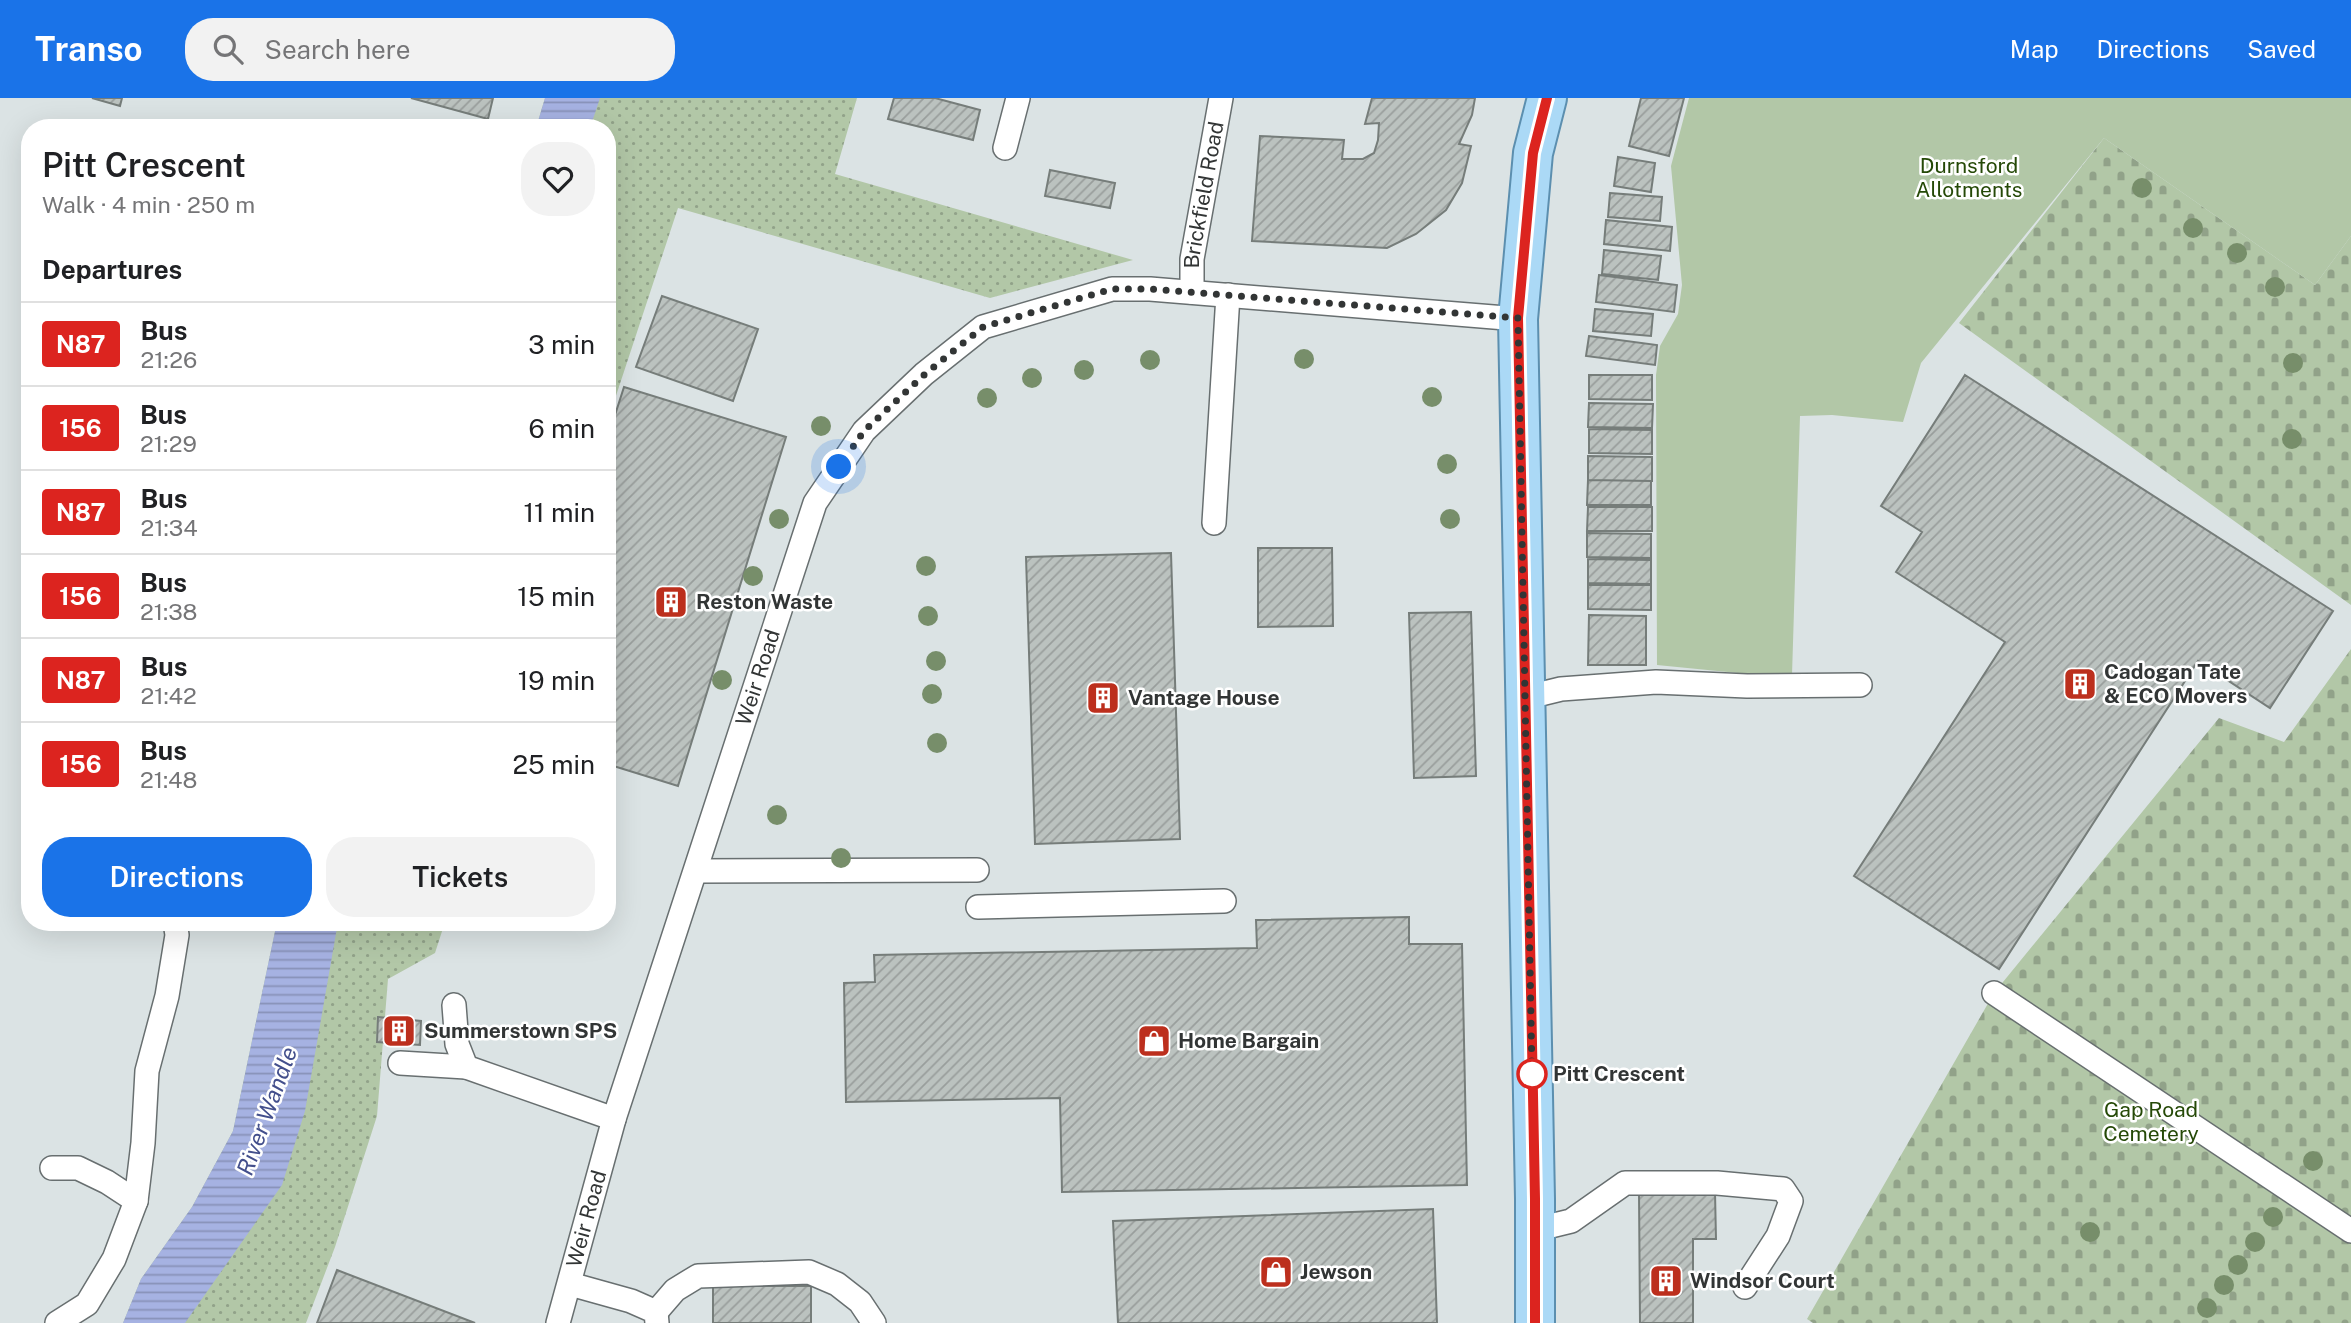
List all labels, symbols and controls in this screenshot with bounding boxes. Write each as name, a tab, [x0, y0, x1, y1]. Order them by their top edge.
search box	[185, 18, 675, 81]
text: Transo	[35, 30, 143, 68]
icon: search	[209, 30, 247, 68]
text: Search here	[265, 34, 411, 65]
text: Map	[2010, 35, 2059, 63]
text: Directions	[2097, 35, 2209, 63]
text: Saved	[2247, 35, 2316, 63]
street label: Brickfield Road	[1179, 119, 1229, 268]
button: heart	[521, 142, 595, 216]
text: Pitt Crescent	[42, 146, 246, 184]
park label: Durnsford Allotments	[1916, 153, 2022, 202]
text: Walk · 4 min · 250 m	[42, 191, 255, 218]
text: Departures	[42, 254, 182, 285]
text: Bus	[141, 315, 187, 346]
text: 3 min	[528, 329, 595, 360]
text: N87	[56, 330, 106, 358]
text: 21:26	[141, 346, 197, 373]
text: Bus	[140, 399, 187, 430]
text: 6 min	[528, 413, 595, 444]
text: 156	[59, 414, 102, 442]
text: 21:29	[140, 430, 197, 457]
your location	[821, 449, 856, 484]
text: Bus	[141, 483, 187, 514]
text: 11 min	[523, 497, 595, 528]
text: N87	[56, 498, 106, 526]
text: 21:34	[141, 514, 198, 541]
text: Bus	[140, 567, 187, 598]
text: 15 min	[517, 581, 595, 612]
text: 156	[59, 582, 102, 610]
building icon: Reston Waste	[652, 583, 690, 621]
place label: Reston Waste	[696, 589, 833, 614]
text: 21:38	[140, 598, 198, 625]
street label: Weir Road	[730, 626, 785, 728]
text: Bus	[141, 651, 187, 682]
place label: Cadogan Tate & ECO Movers	[2104, 659, 2247, 708]
text: 19 min	[518, 665, 595, 696]
building icon: Cadogan Tate & ECO Movers	[2061, 665, 2099, 703]
text: N87	[56, 666, 106, 694]
building icon: Vantage House	[1084, 679, 1122, 717]
text: 21:42	[141, 682, 197, 709]
place label: Vantage House	[1128, 685, 1280, 710]
text: Bus	[140, 735, 187, 766]
text: 25 min	[512, 749, 595, 780]
text: 156	[59, 750, 102, 778]
text: 21:48	[140, 766, 197, 793]
button: Directions	[42, 837, 312, 917]
button: Tickets	[326, 837, 595, 917]
building icon: Summerstown SPS	[380, 1012, 418, 1050]
place label: Summerstown SPS	[424, 1018, 617, 1043]
shop icon: Home Bargain	[1135, 1022, 1173, 1060]
place label: Home Bargain	[1178, 1028, 1319, 1053]
water label: River Wandle	[231, 1043, 302, 1179]
marker: Pitt Crescent	[1517, 1059, 1547, 1089]
place label: Pitt Crescent	[1553, 1061, 1685, 1086]
park label: Gap Road Cemetery	[2103, 1097, 2199, 1146]
street label: Weir Road	[561, 1167, 611, 1270]
shop icon: Jewson	[1257, 1253, 1295, 1291]
place label: Jewson	[1300, 1259, 1372, 1284]
building icon: Windsor Court	[1647, 1262, 1685, 1300]
place label: Windsor Court	[1690, 1268, 1835, 1293]

